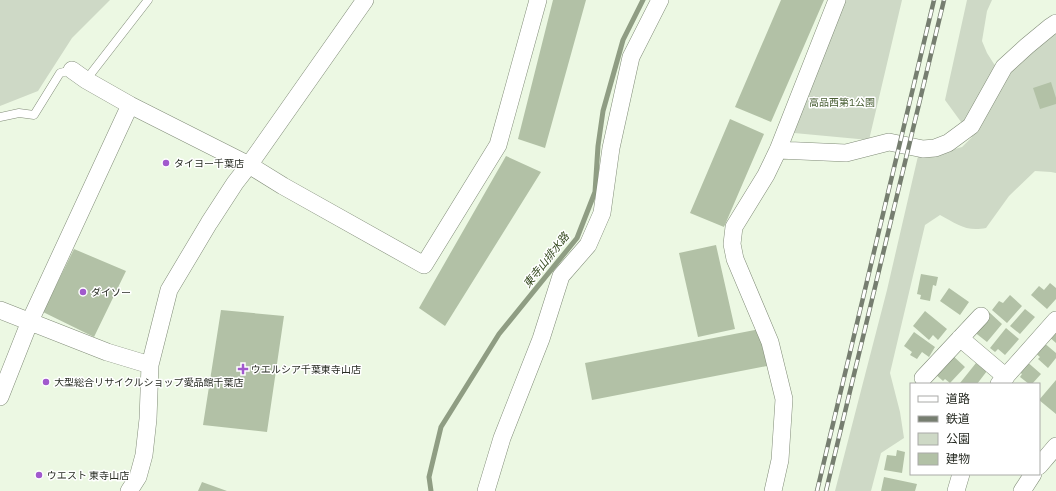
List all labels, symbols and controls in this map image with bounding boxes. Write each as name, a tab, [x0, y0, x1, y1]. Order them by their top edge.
park label: 高品西第1公園	[809, 96, 875, 109]
place label: タイヨー千葉店	[174, 157, 244, 170]
marker: タイヨー千葉店	[161, 158, 171, 168]
water label: 東寺山排水路	[520, 229, 572, 290]
place label: ダイソー	[91, 286, 131, 299]
marker: ダイソー	[78, 287, 88, 297]
place label: ウエルシア千葉東寺山店	[251, 363, 361, 376]
marker: ウエルシア千葉東寺山店	[238, 364, 248, 374]
place label: 大型総合リサイクルショップ愛品館千葉店	[54, 376, 244, 389]
marker: 大型総合リサイクルショップ愛品館千葉店	[41, 377, 51, 387]
legend	[910, 383, 1040, 475]
text: 道路	[946, 391, 970, 406]
text: 鉄道	[946, 411, 970, 426]
text: 公園	[946, 431, 970, 446]
text: 建物	[946, 451, 970, 466]
place label: ウエスト 東寺山店	[47, 469, 129, 482]
marker: ウエスト 東寺山店	[34, 470, 44, 480]

